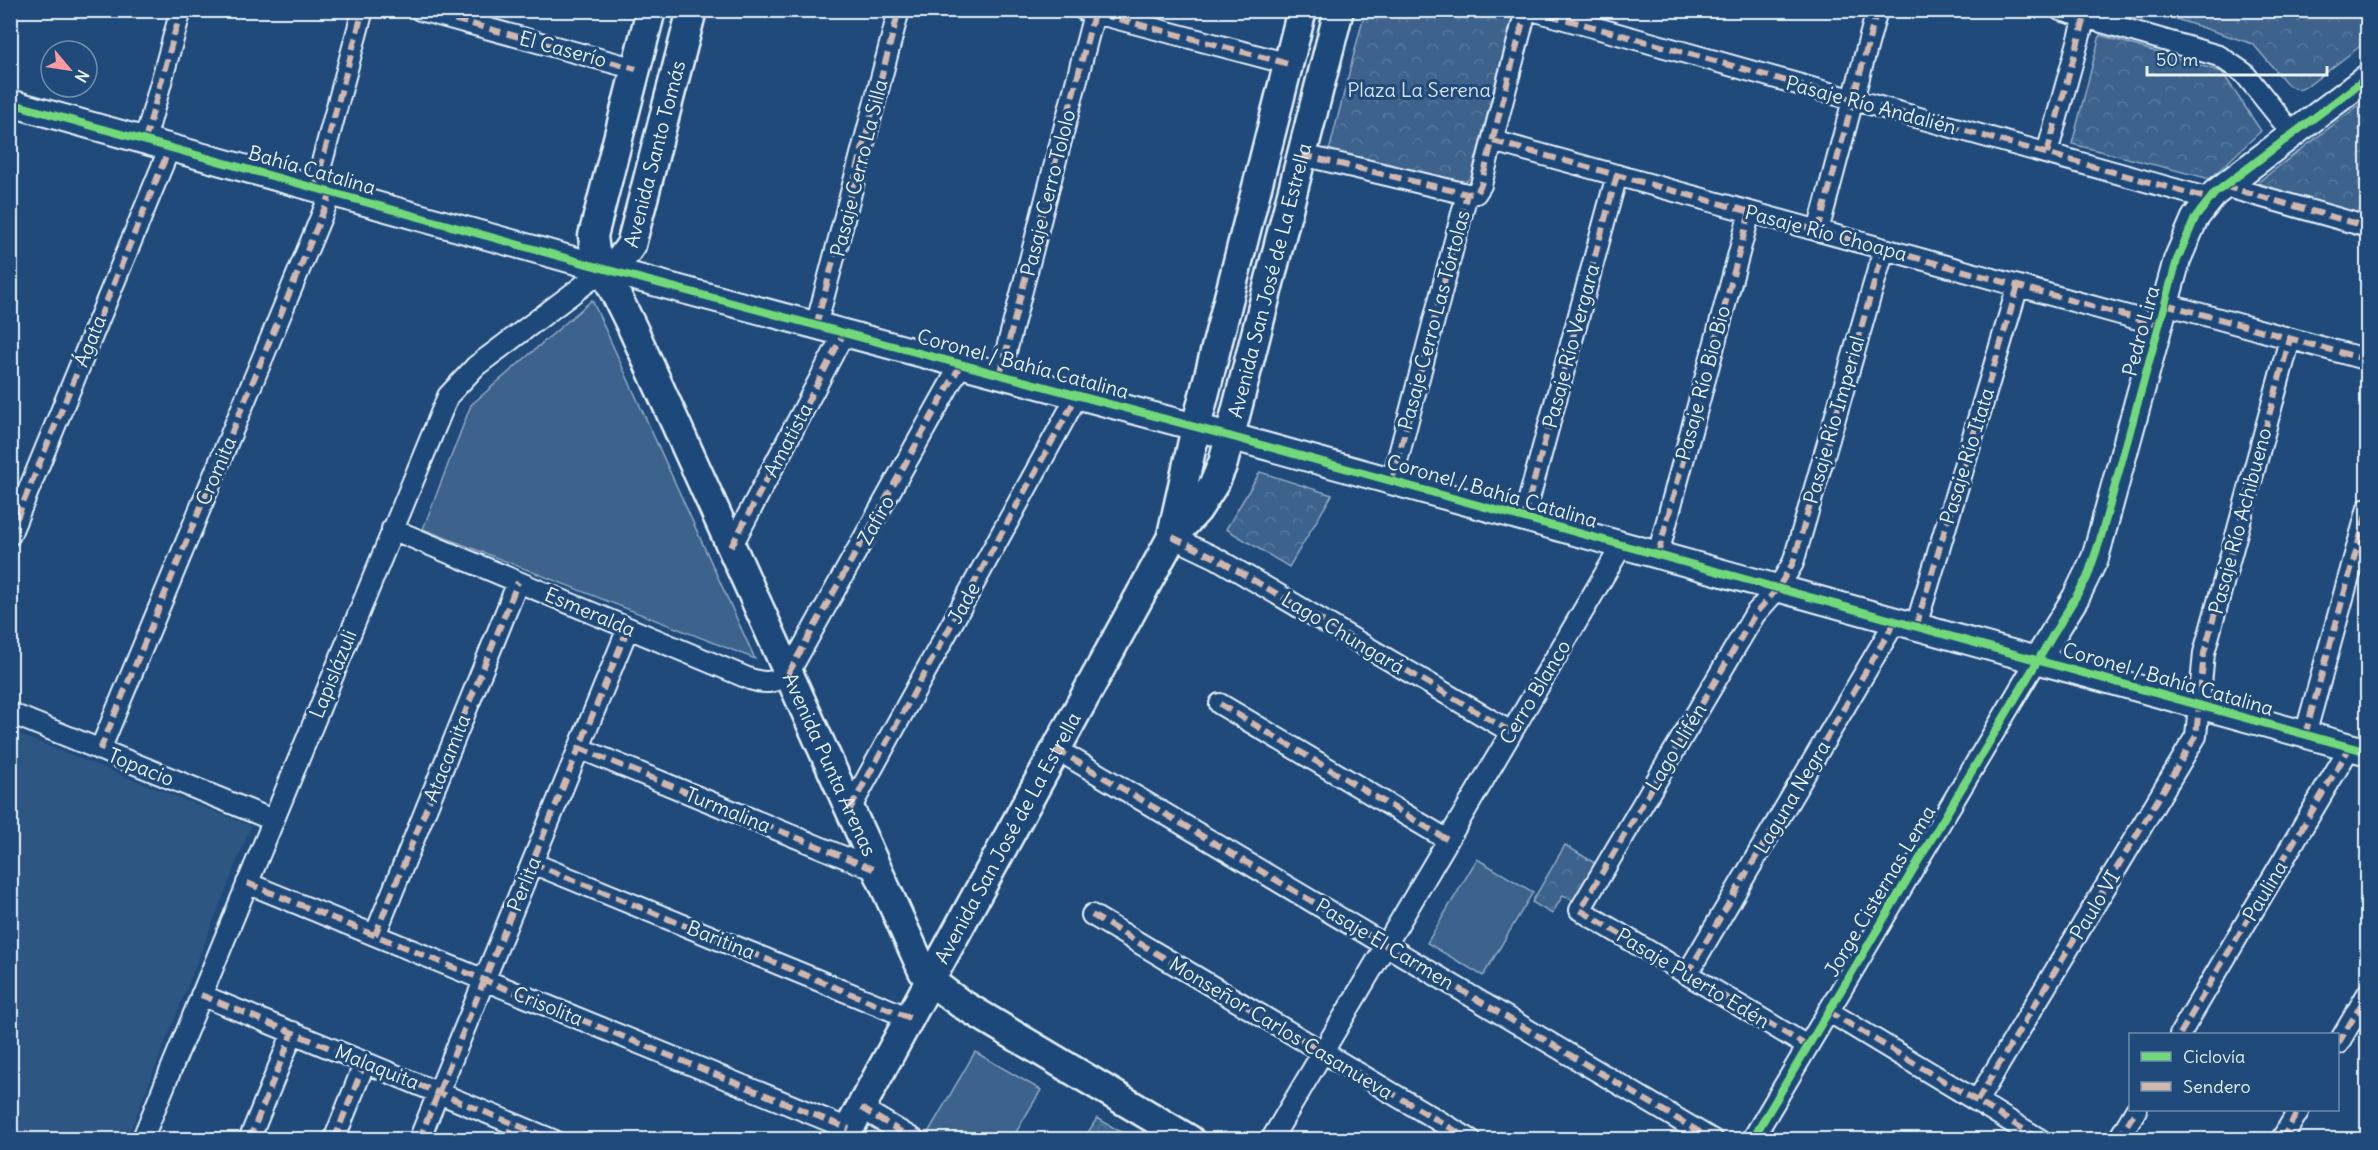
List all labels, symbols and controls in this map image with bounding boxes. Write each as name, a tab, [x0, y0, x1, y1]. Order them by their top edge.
street label: El Caserío	[517, 25, 609, 72]
north arrow	[39, 39, 99, 99]
scale bar	[2147, 39, 2327, 77]
text: 50 m	[2156, 48, 2198, 71]
street label: Avenida Santo Tomás	[618, 58, 690, 250]
text: N	[71, 67, 94, 86]
street label: Pasaje Río Andalién	[1783, 70, 1959, 139]
street label: Pasaje Cerro La Silla	[824, 77, 893, 259]
park label: Plaza La Serena	[1347, 77, 1491, 102]
street label: Pasaje Cerro Tololo	[1015, 107, 1080, 279]
street label: Bahía Catalina	[246, 139, 379, 200]
street label: Avenida San José de La Estrella	[1222, 140, 1316, 420]
street label: Pasaje Río Choapa	[1742, 199, 1910, 266]
street label: Pasaje Cerro Las Tórtolas	[1392, 207, 1475, 433]
street label: Pasaje Río Vergara	[1537, 261, 1604, 431]
street label: Pedro Lira	[2116, 283, 2165, 379]
street label: Pasaje Río Bio Bio	[1670, 303, 1735, 463]
street label: Ágata	[68, 311, 111, 370]
street label: Coronel / Bahía Catalina	[914, 323, 1132, 404]
street label: Pasaje Río Imperial	[1798, 333, 1869, 507]
street label: Pasaje Río Itata	[1934, 385, 1999, 527]
street label: Amatista	[758, 398, 817, 481]
street label: Pasaje Río Achibueno	[2203, 425, 2276, 617]
street label: Cromita	[190, 433, 241, 509]
street label: Coronel / Bahía Catalina	[1384, 448, 1601, 533]
street label: Zafiro	[852, 491, 899, 549]
street label: Jade	[942, 577, 985, 628]
street label: Esmeralda	[541, 581, 639, 642]
street label: Lago Chungará	[1277, 586, 1409, 679]
street label: Lapislázuli	[303, 626, 362, 722]
street label: Cerro Blanco	[1494, 635, 1576, 748]
street label: Coronel / Bahía Catalina	[2060, 636, 2277, 721]
street label: Avenida Punta Arenas	[778, 668, 882, 860]
street label: Lago Llifén	[1640, 699, 1711, 795]
street label: Avenida San José de La Estrella	[929, 708, 1086, 968]
street label: Atacamita	[418, 710, 475, 805]
street label: Laguna Negra	[1748, 736, 1835, 858]
street label: Topacio	[105, 742, 178, 791]
street label: Turmalina	[682, 781, 775, 838]
street label: Jorge Cisternas Lema	[1819, 801, 1941, 981]
street label: Perlita	[501, 853, 546, 915]
street label: Paulina	[2237, 856, 2292, 926]
street label: Paulo VI	[2064, 866, 2125, 944]
street label: Pasaje El Carmen	[1312, 892, 1459, 995]
street label: Baritina	[683, 915, 759, 964]
street label: Pasaje Puerto Edén	[1612, 922, 1774, 1033]
street label: Monseñor Carlos Casanueva	[1165, 951, 1398, 1104]
street label: Crisolita	[510, 980, 587, 1031]
legend	[2129, 1033, 2339, 1111]
street label: Malaquita	[331, 1038, 423, 1095]
text: Ciclovía	[2183, 1045, 2245, 1068]
text: Sendero	[2183, 1075, 2251, 1098]

